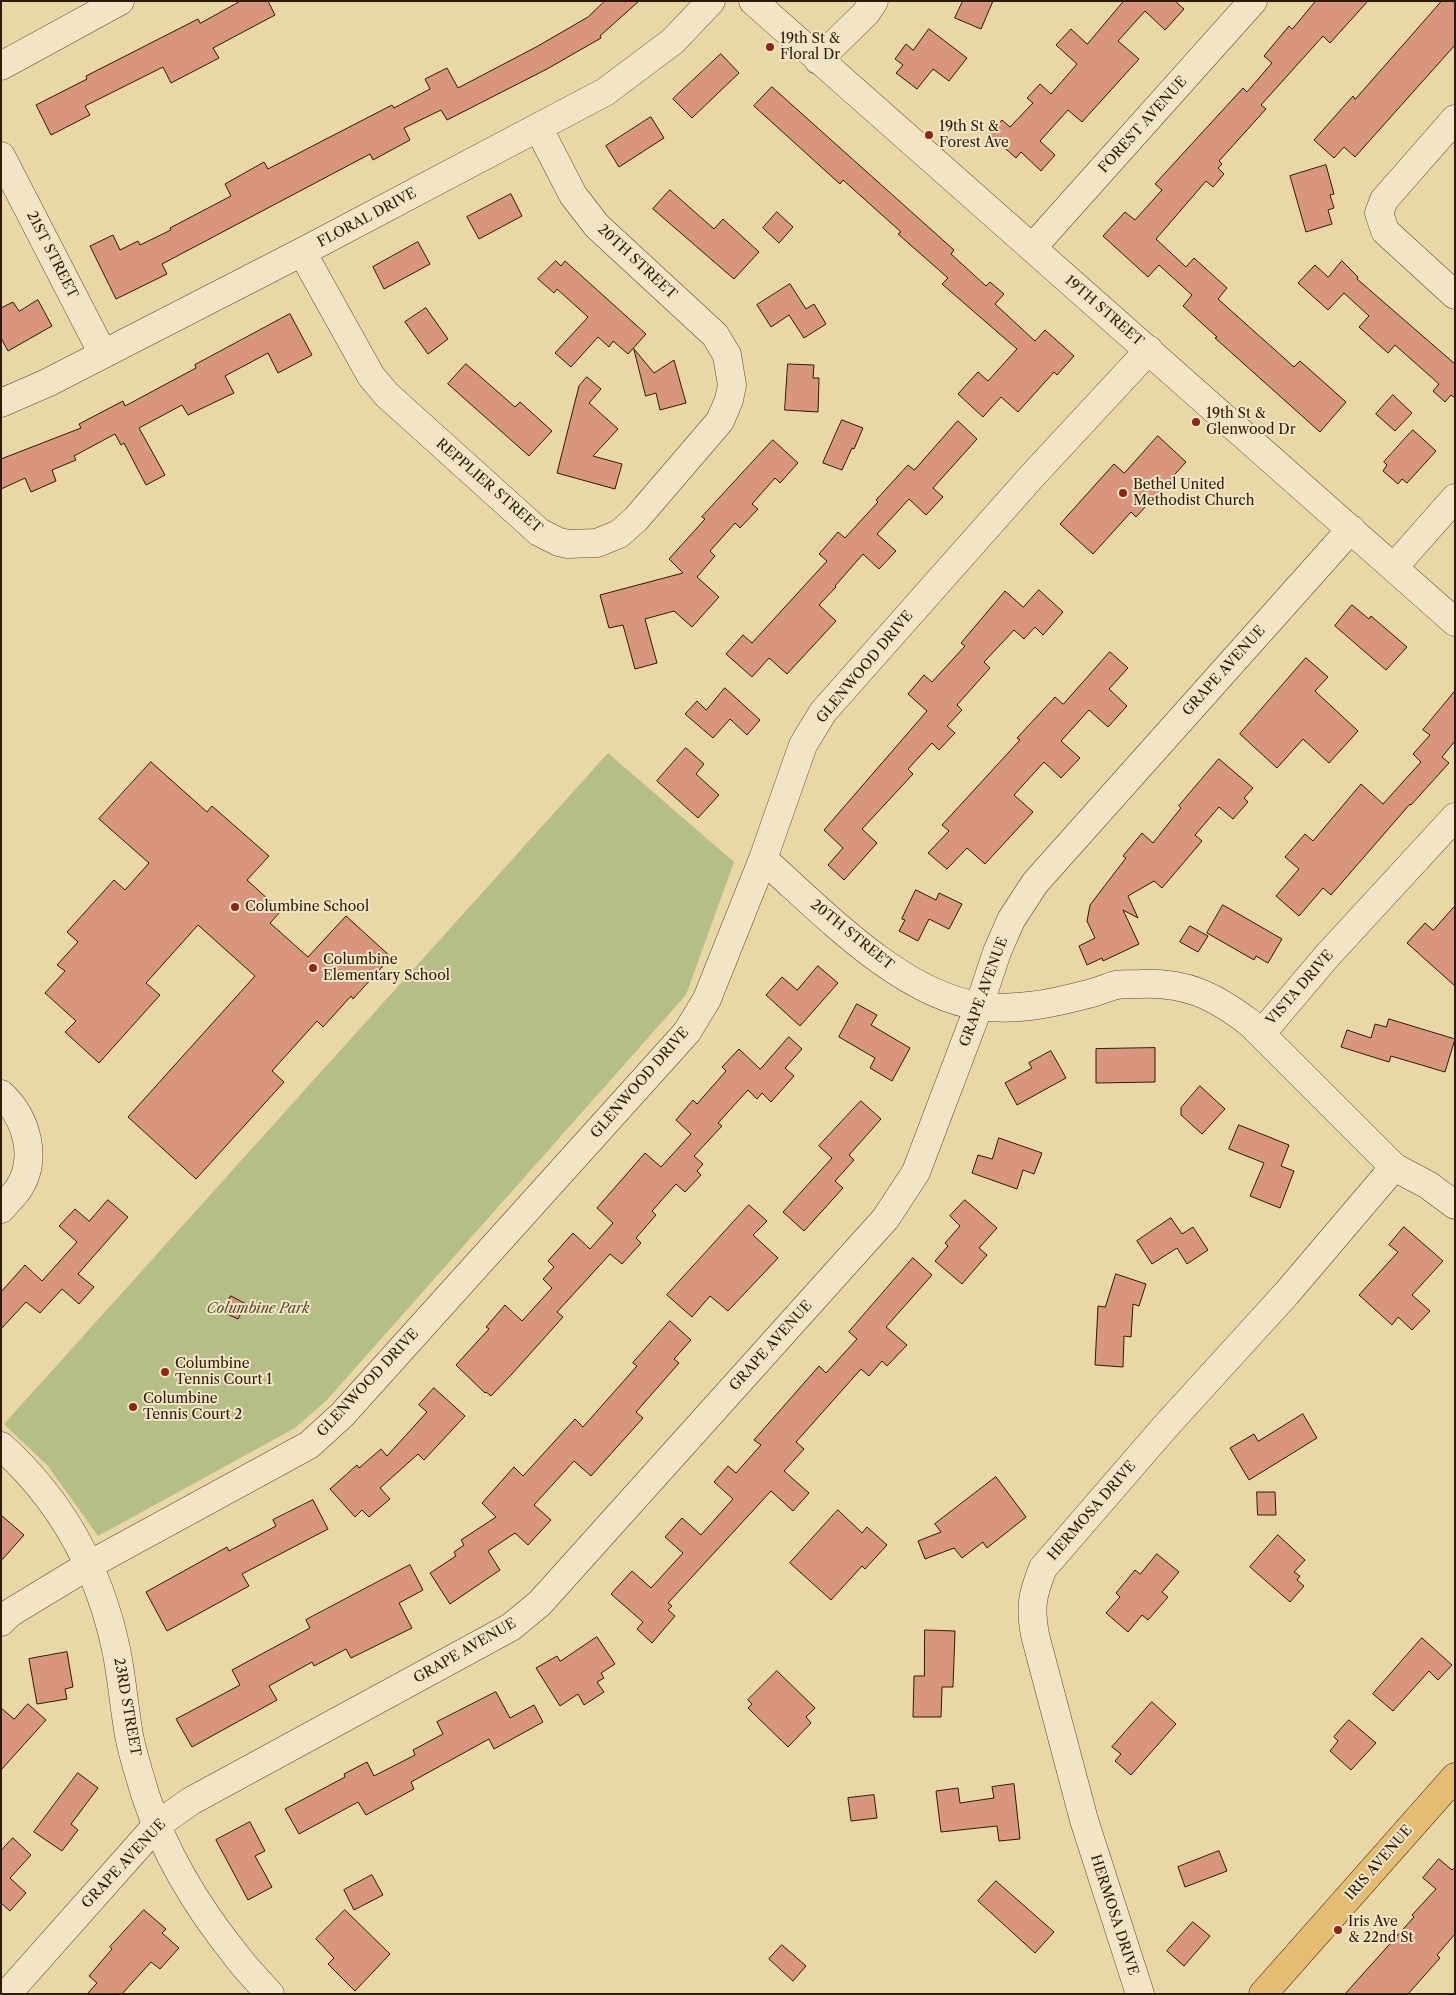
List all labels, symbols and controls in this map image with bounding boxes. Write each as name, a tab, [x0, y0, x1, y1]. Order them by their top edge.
place label: 19th St & Floral Dr	[780, 31, 840, 64]
marker: 19th St & Floral Dr	[764, 41, 776, 53]
street label: FOREST AVENUE	[1095, 73, 1191, 177]
place label: 19th St & Forest Ave	[939, 119, 1009, 152]
marker: 19th St & Forest Ave	[923, 129, 935, 141]
street label: FLORAL DRIVE	[315, 185, 419, 251]
street label: 21ST STREET	[23, 209, 81, 301]
street label: 20TH STREET	[594, 221, 680, 303]
street label: 19TH STREET	[1061, 272, 1147, 350]
place label: 19th St & Glenwood Dr	[1206, 406, 1296, 438]
marker: 19th St & Glenwood Dr	[1190, 416, 1202, 428]
street label: REPPLIER STREET	[432, 435, 546, 537]
place label: Bethel United Methodist Church	[1133, 477, 1254, 510]
marker: Bethel United Methodist Church	[1117, 487, 1129, 499]
street label: GLENWOOD DRIVE	[813, 608, 917, 726]
street label: GRAPE AVENUE	[1179, 622, 1269, 720]
street label: 20TH STREET	[807, 896, 897, 974]
place label: Columbine School	[245, 899, 369, 915]
marker: Columbine School	[229, 901, 241, 913]
street label: GRAPE AVENUE	[956, 935, 1012, 1049]
street label: VISTA DRIVE	[1263, 947, 1337, 1029]
place label: Columbine Elementary School	[323, 952, 450, 984]
marker: Columbine Elementary School	[307, 962, 319, 974]
street label: GLENWOOD DRIVE	[587, 1024, 693, 1142]
street label: GRAPE AVENUE	[726, 1297, 816, 1395]
park label: Columbine Park	[207, 1301, 309, 1317]
street label: GLENWOOD DRIVE	[314, 1326, 422, 1440]
place label: Columbine Tennis Court 1	[175, 1356, 272, 1388]
marker: Columbine Tennis Court 1	[159, 1366, 171, 1378]
place label: Columbine Tennis Court 2	[143, 1391, 242, 1424]
marker: Columbine Tennis Court 2	[127, 1401, 139, 1413]
street label: HERMOSA DRIVE	[1044, 1458, 1140, 1564]
street label: GRAPE AVENUE	[411, 1615, 519, 1687]
street label: 23RD STREET	[110, 1656, 144, 1758]
street label: GRAPE AVENUE	[78, 1816, 170, 1912]
street label: IRIS AVENUE	[1342, 1822, 1416, 1904]
street label: HERMOSA DRIVE	[1087, 1852, 1141, 1978]
place label: Iris Ave & 22nd St	[1348, 1914, 1413, 1946]
marker: Iris Ave & 22nd St	[1332, 1924, 1344, 1936]

